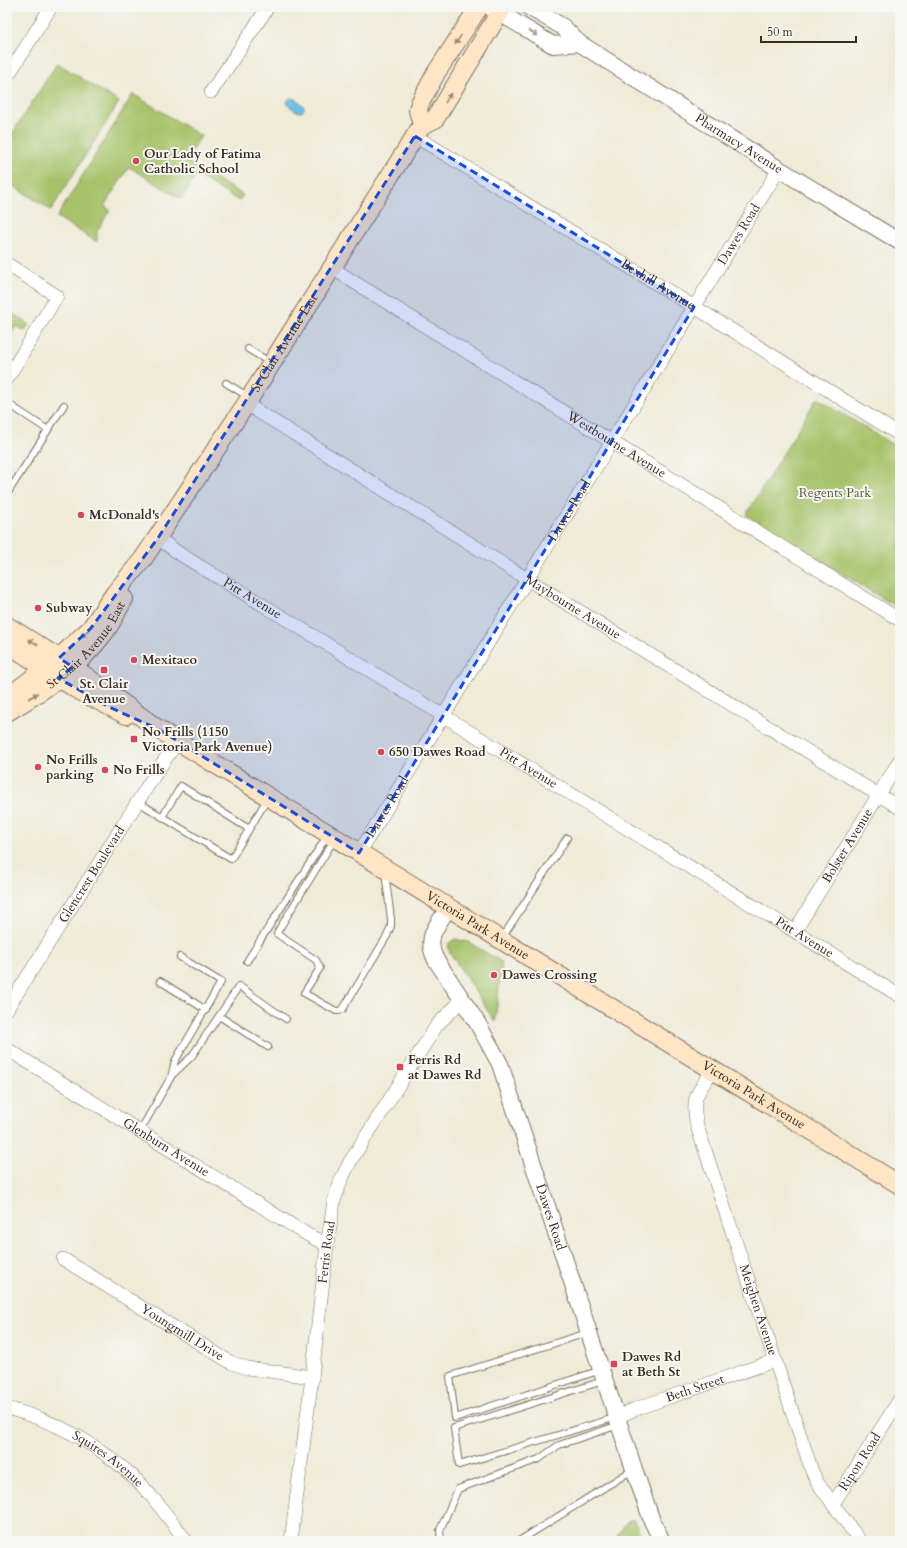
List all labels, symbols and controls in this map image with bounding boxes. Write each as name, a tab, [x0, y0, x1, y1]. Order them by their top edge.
scale bar	[761, 18, 856, 44]
text: 50 m	[767, 24, 794, 40]
one-way arrow	[527, 30, 539, 37]
one-way arrow	[454, 34, 461, 46]
one-way arrow	[444, 93, 452, 103]
street label: Pharmacy Avenue	[692, 109, 786, 178]
place label: Our Lady of Fatima Catholic School	[144, 145, 262, 178]
marker: Our Lady of Fatima Catholic School	[131, 156, 141, 166]
street label: Dawes Road	[713, 200, 765, 268]
street label: Bexhill Avenue	[617, 255, 699, 314]
street label: St Clair Avenue East	[247, 291, 322, 396]
street label: Westbourne Avenue	[563, 406, 670, 482]
street label: Dawes Road	[544, 476, 595, 545]
park label: Regents Park	[799, 484, 871, 502]
place label: McDonald's	[89, 506, 160, 524]
marker: McDonald's	[76, 510, 86, 520]
street label: Maybourne Avenue	[522, 571, 624, 644]
street label: Pitt Avenue	[220, 574, 285, 623]
street label: St Clair Avenue East	[43, 598, 130, 693]
place label: Subway	[46, 599, 93, 617]
marker: Subway	[33, 603, 43, 613]
one-way arrow	[80, 628, 90, 638]
one-way arrow	[27, 638, 39, 645]
place label: Mexitaco	[142, 651, 197, 669]
marker: Mexitaco	[129, 655, 139, 665]
marker: St. Clair Avenue	[99, 665, 109, 675]
place label: St. Clair Avenue	[80, 675, 129, 708]
one-way arrow	[28, 692, 38, 700]
place label: No Frills (1150 Victoria Park Avenue)	[142, 723, 272, 756]
marker: No Frills (1150 Victoria Park Avenue)	[129, 734, 139, 744]
place label: 650 Dawes Road	[389, 743, 486, 761]
street label: Pitt Avenue	[496, 743, 561, 793]
marker: 650 Dawes Road	[376, 747, 386, 757]
place label: No Frills parking	[46, 751, 98, 784]
place label: No Frills	[113, 761, 165, 779]
marker: No Frills parking	[33, 762, 43, 772]
marker: No Frills	[100, 765, 110, 775]
street label: Dawes Road	[362, 773, 413, 841]
street label: Bolster Avenue	[818, 805, 877, 886]
street label: Glencrest Boulevard	[54, 822, 129, 927]
street label: Victoria Park Avenue	[422, 887, 533, 964]
street label: Pitt Avenue	[772, 913, 837, 962]
place label: Dawes Crossing	[502, 966, 597, 984]
marker: Dawes Crossing	[489, 970, 499, 980]
place label: Ferris Rd at Dawes Rd	[408, 1051, 482, 1084]
street label: Victoria Park Avenue	[698, 1056, 809, 1134]
marker: Ferris Rd at Dawes Rd	[395, 1062, 405, 1072]
street label: Glenburn Avenue	[119, 1114, 213, 1181]
street label: Dawes Road	[531, 1182, 570, 1253]
street label: Ferris Road	[314, 1220, 340, 1284]
street label: Meighen Avenue	[735, 1262, 782, 1358]
street label: Youngmill Drive	[137, 1300, 227, 1365]
place label: Dawes Rd at Beth St	[622, 1348, 682, 1381]
marker: Dawes Rd at Beth St	[609, 1359, 619, 1369]
street label: Beth Street	[663, 1370, 727, 1407]
street label: Squires Avenue	[69, 1426, 148, 1491]
street label: Ripon Road	[835, 1429, 885, 1495]

